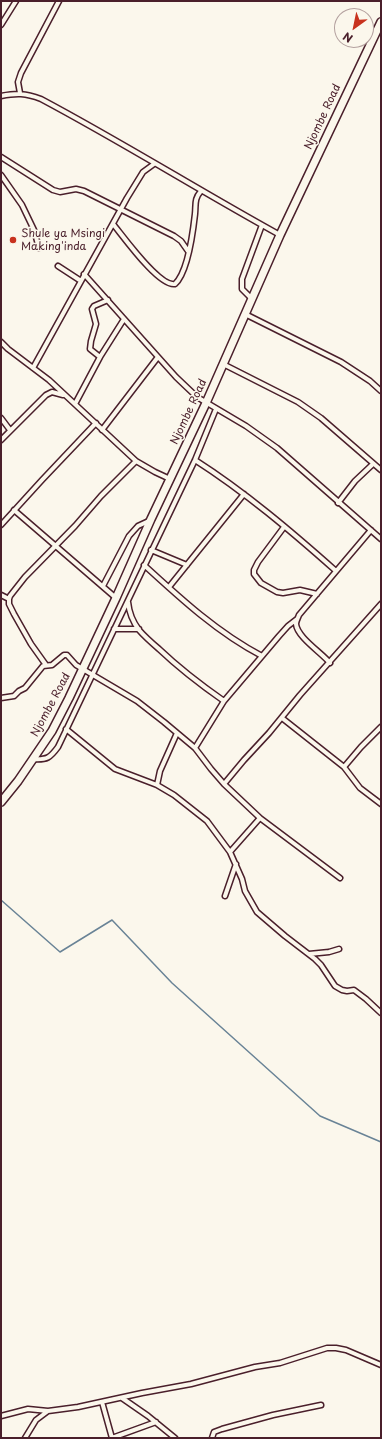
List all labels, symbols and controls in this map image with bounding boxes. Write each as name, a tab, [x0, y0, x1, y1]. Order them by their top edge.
north arrow	[334, 8, 374, 48]
text: N	[339, 28, 356, 47]
street label: Njombe Road	[302, 82, 344, 152]
place label: Shule ya Msingi Making'inda	[21, 227, 105, 253]
marker: Shule ya Msingi Making'inda	[8, 235, 18, 245]
street label: Njombe Road	[168, 377, 210, 447]
street label: Njombe Road	[29, 671, 73, 739]

